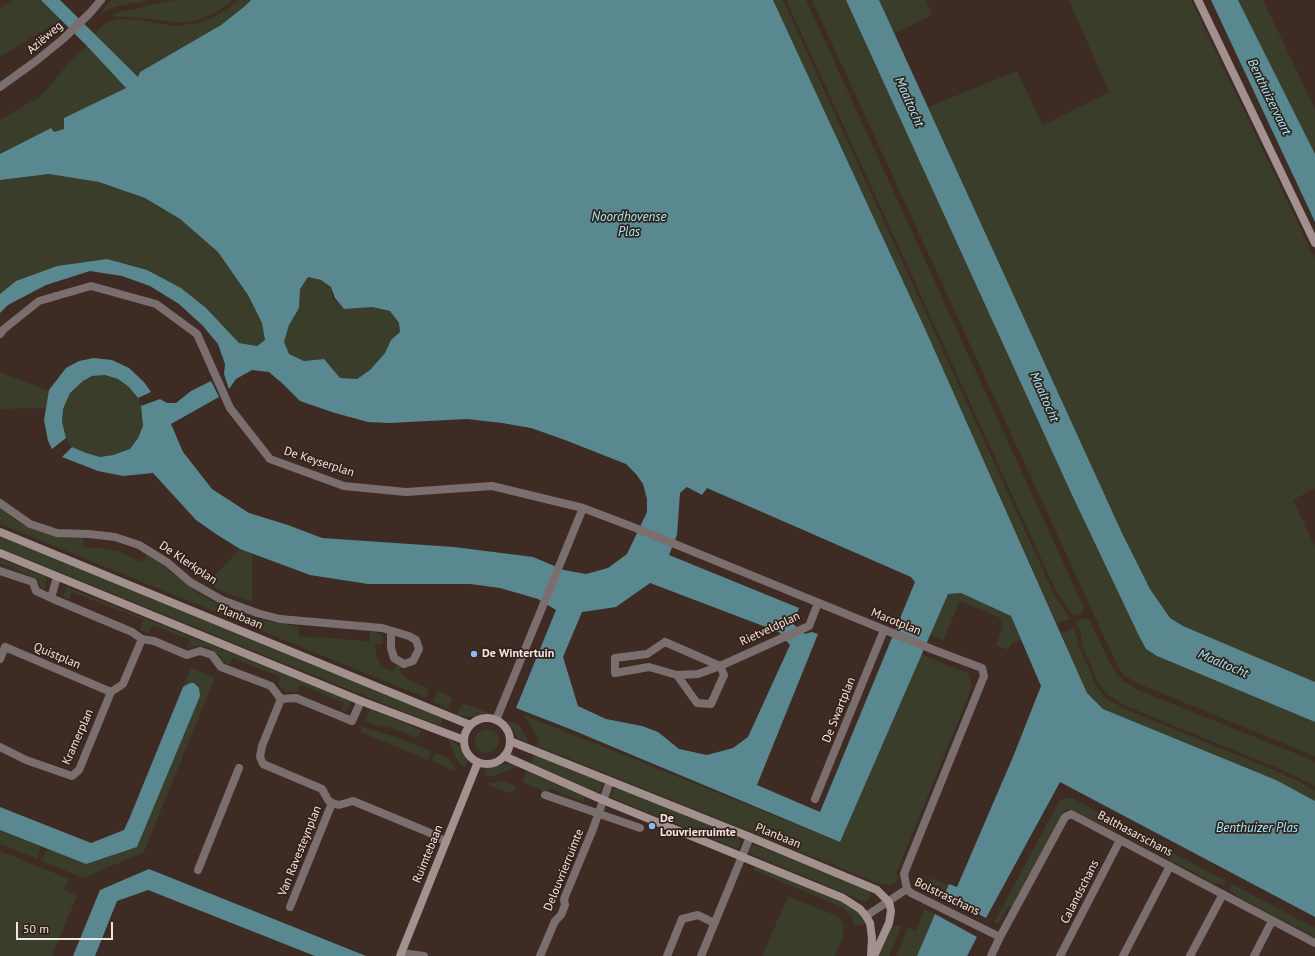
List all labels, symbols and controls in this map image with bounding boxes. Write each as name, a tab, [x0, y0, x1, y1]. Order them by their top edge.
street label: Aziëweg	[24, 19, 66, 57]
water label: Benthuizervaart	[1244, 56, 1294, 138]
water label: Maaltocht	[891, 75, 927, 129]
water label: Noordhovense Plas	[592, 209, 666, 240]
water label: Maaltocht	[1026, 370, 1062, 424]
street label: De Keyserplan	[282, 444, 356, 480]
street label: De Klerkplan	[156, 538, 220, 588]
street label: Planbaan	[215, 601, 265, 633]
street label: Marotplan	[869, 605, 923, 639]
street label: Rietveldplan	[738, 609, 802, 649]
street label: Quistplan	[31, 640, 83, 672]
water label: Maaltocht	[1196, 646, 1250, 682]
place label: De Wintertuin	[482, 647, 554, 661]
marker: De Wintertuin	[469, 649, 479, 659]
street label: De Swartplan	[819, 675, 859, 745]
street label: Kramerplan	[59, 707, 97, 767]
street label: Van Ravesteynplan	[275, 804, 325, 898]
street label: Balthasarschans	[1095, 808, 1175, 860]
place label: De Louvrierruimte	[660, 812, 736, 840]
street label: Planbaan	[753, 820, 803, 852]
water label: Benthuizer Plas	[1216, 820, 1298, 836]
marker: De Louvrierruimte	[647, 821, 657, 831]
street label: Ruimtebaan	[410, 823, 446, 885]
street label: Delouvrierruimte	[541, 827, 587, 913]
street label: Calandschans	[1058, 858, 1102, 926]
street label: Bolstraschans	[912, 875, 982, 919]
scale bar	[18, 914, 115, 940]
text: 50 m	[23, 921, 49, 936]

